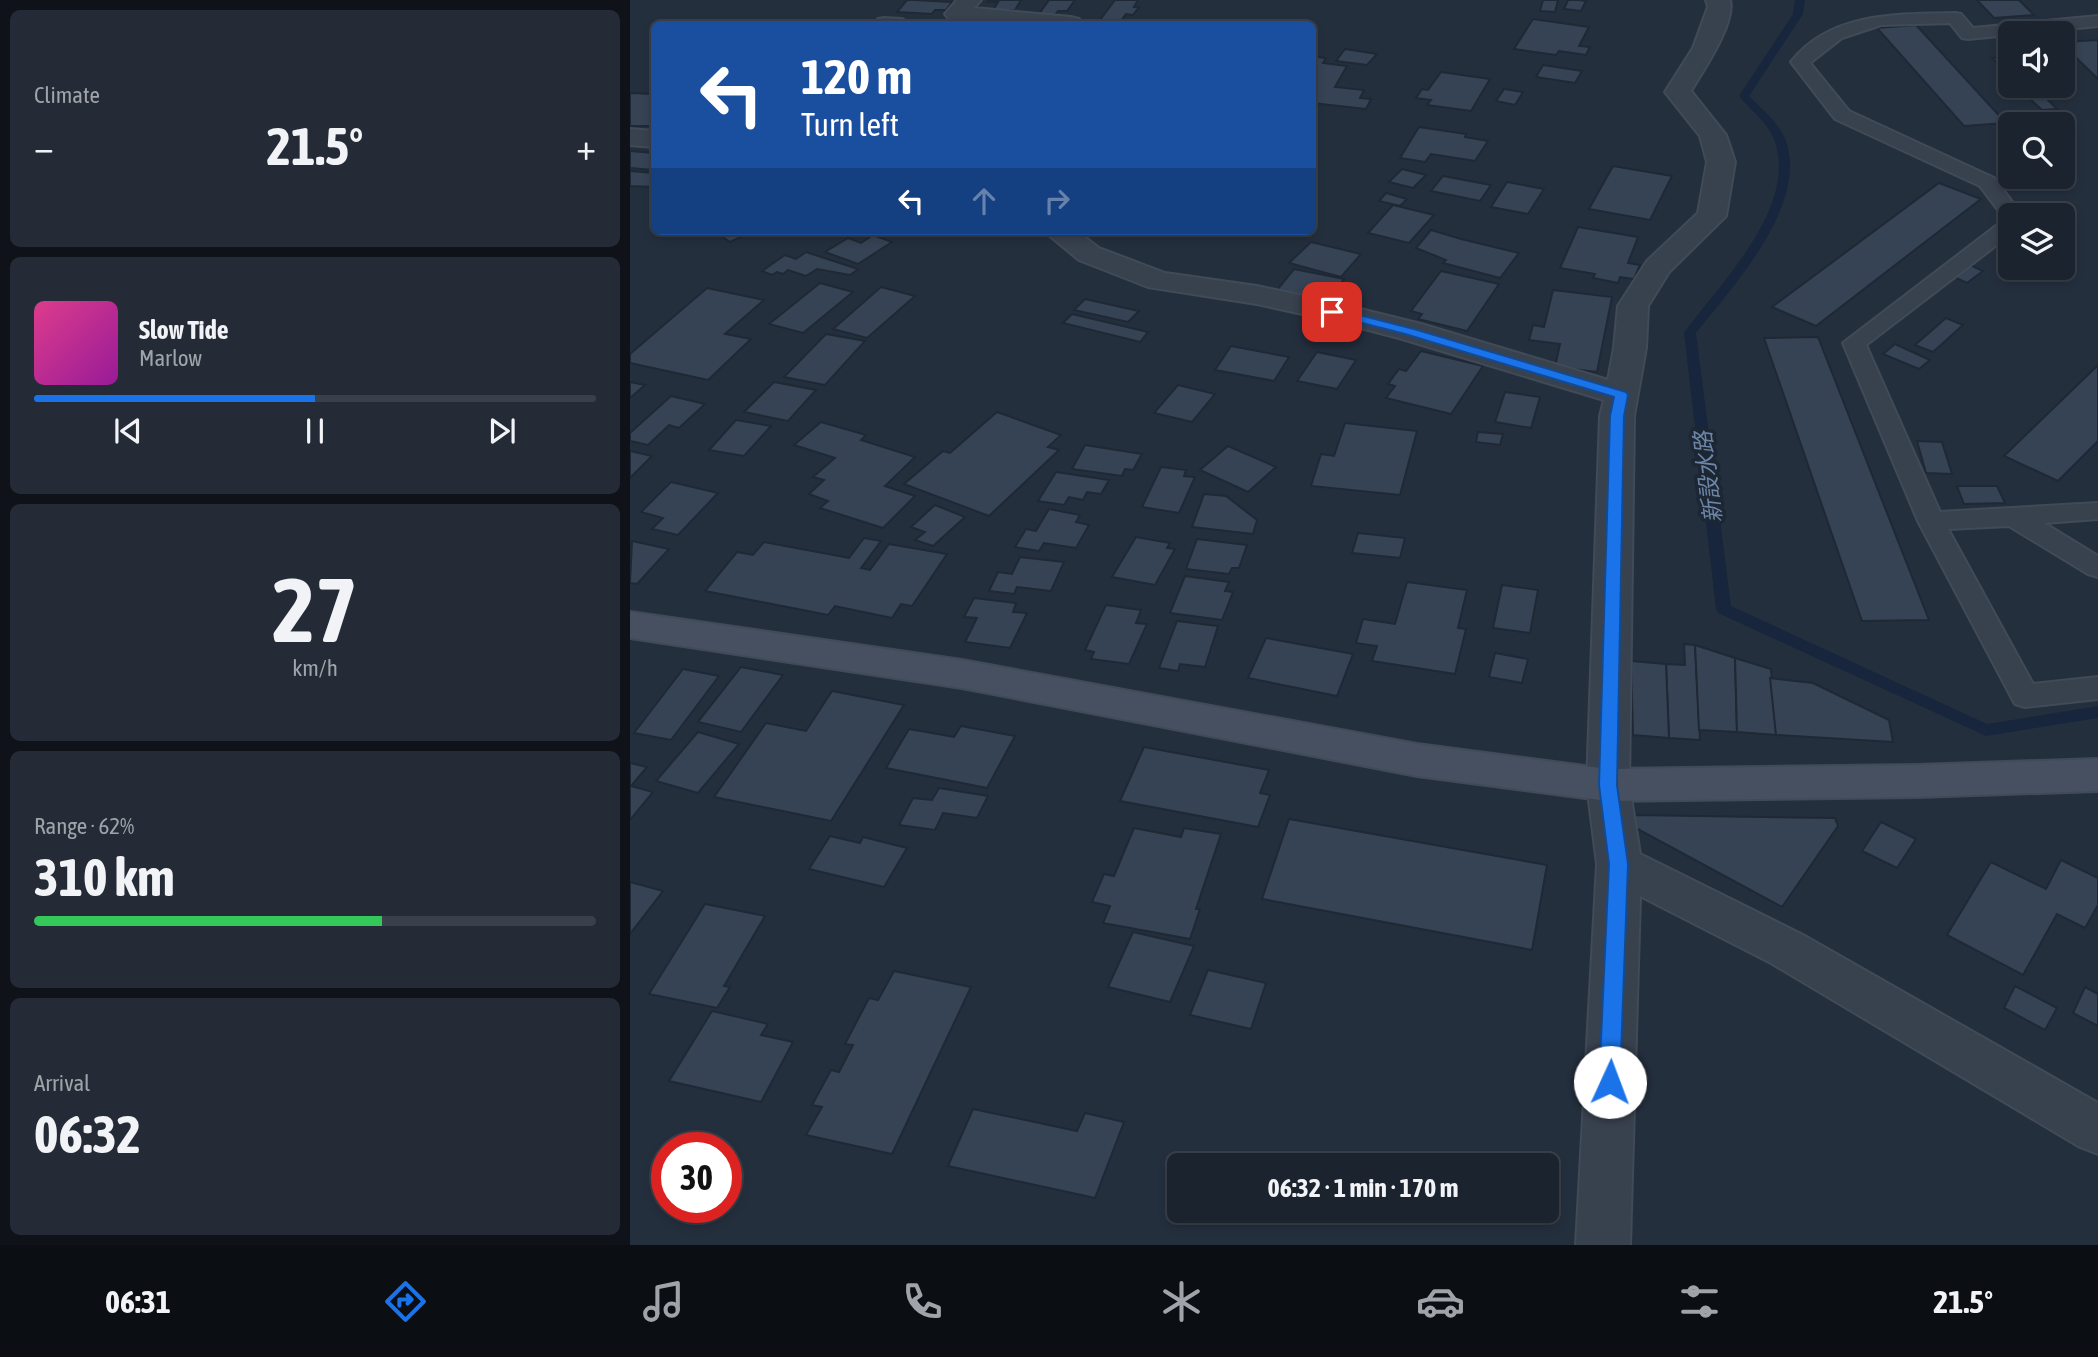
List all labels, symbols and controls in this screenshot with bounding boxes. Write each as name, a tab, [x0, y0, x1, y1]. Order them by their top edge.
map controls	[1998, 21, 2075, 280]
button: sound	[1998, 21, 2075, 98]
text: 120 m	[801, 48, 912, 104]
icon: left	[686, 49, 777, 140]
text: Climate	[34, 82, 100, 108]
text: Turn left	[801, 106, 899, 143]
button: search	[1998, 112, 2075, 189]
text: 21.5°	[267, 116, 363, 176]
text: −	[34, 125, 54, 168]
text: +	[576, 125, 596, 168]
icon: left	[892, 182, 930, 220]
icon: ahead	[965, 182, 1003, 220]
icon: right	[1038, 182, 1076, 220]
button: layers	[1998, 203, 2075, 280]
pin	[1302, 282, 1362, 342]
icon: arrive	[1313, 293, 1351, 331]
text: Slow Tide	[139, 315, 229, 345]
text: Marlow	[139, 345, 202, 371]
icon: previous	[109, 412, 147, 450]
icon: pause	[296, 412, 334, 450]
icon: next	[483, 412, 521, 450]
water label: 新設水路	[1689, 428, 1727, 524]
text: 27	[272, 557, 358, 661]
text: km/h	[292, 655, 338, 681]
text: Range · 62%	[34, 813, 134, 839]
text: 310 km	[34, 847, 175, 907]
position arrow	[1573, 1045, 1647, 1119]
text: Arrival	[34, 1070, 90, 1096]
text: 06:32	[34, 1104, 141, 1164]
speed limit sign: 30	[651, 1132, 742, 1223]
text: 06:32 · 1 min · 170 m	[1268, 1173, 1458, 1203]
icon: directions	[381, 1277, 430, 1326]
icon: music	[639, 1277, 688, 1326]
icon: phone	[898, 1277, 947, 1326]
icon: climate	[1157, 1277, 1206, 1326]
icon: car	[1416, 1277, 1465, 1326]
icon: filters	[1675, 1277, 1724, 1326]
text: 06:31	[105, 1283, 171, 1320]
text: 21.5°	[1933, 1283, 1993, 1320]

